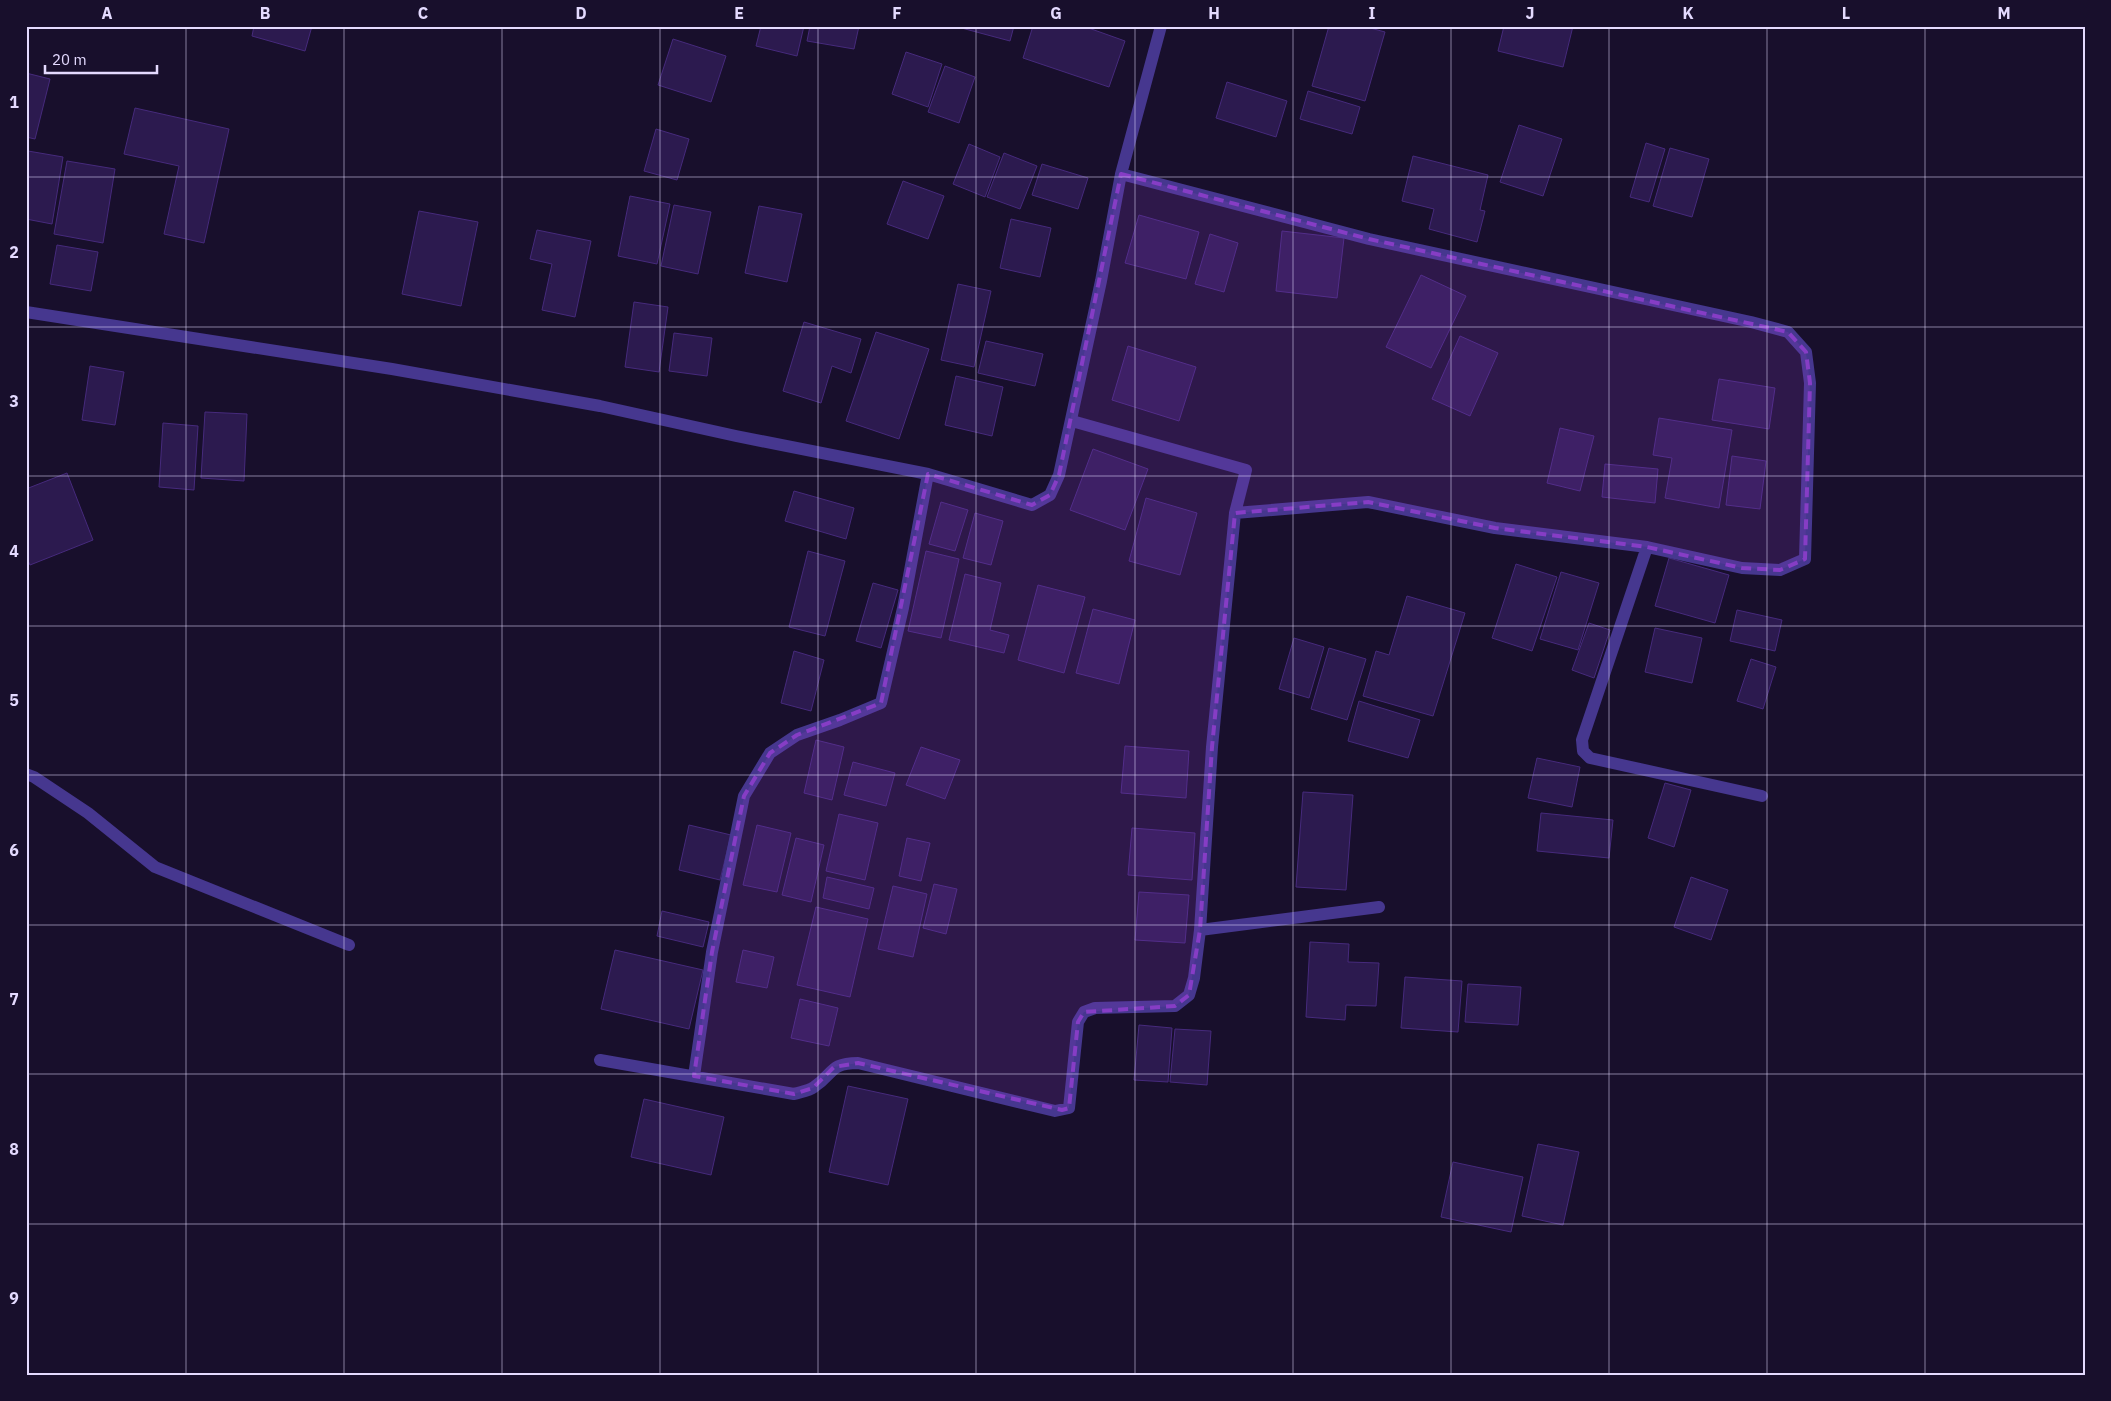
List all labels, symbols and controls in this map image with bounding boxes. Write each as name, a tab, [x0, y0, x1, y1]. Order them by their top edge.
text: A	[102, 3, 113, 23]
text: B	[260, 3, 271, 23]
text: C	[418, 3, 428, 23]
text: D	[575, 3, 587, 23]
text: E	[734, 3, 744, 23]
text: F	[892, 3, 902, 23]
text: G	[1050, 3, 1062, 23]
text: H	[1208, 3, 1220, 23]
text: I	[1369, 3, 1376, 23]
text: J	[1526, 3, 1534, 23]
text: K	[1682, 3, 1694, 23]
text: L	[1842, 3, 1850, 23]
text: M	[1997, 3, 2011, 23]
scale bar	[45, 42, 158, 74]
text: 20 m	[52, 50, 87, 69]
text: 1	[9, 92, 19, 112]
text: 2	[9, 242, 19, 262]
text: 3	[9, 391, 19, 411]
text: 4	[9, 541, 19, 561]
text: 5	[9, 690, 19, 710]
text: 6	[9, 840, 19, 860]
text: 7	[9, 989, 19, 1009]
text: 8	[9, 1139, 19, 1159]
text: 9	[9, 1288, 19, 1308]

